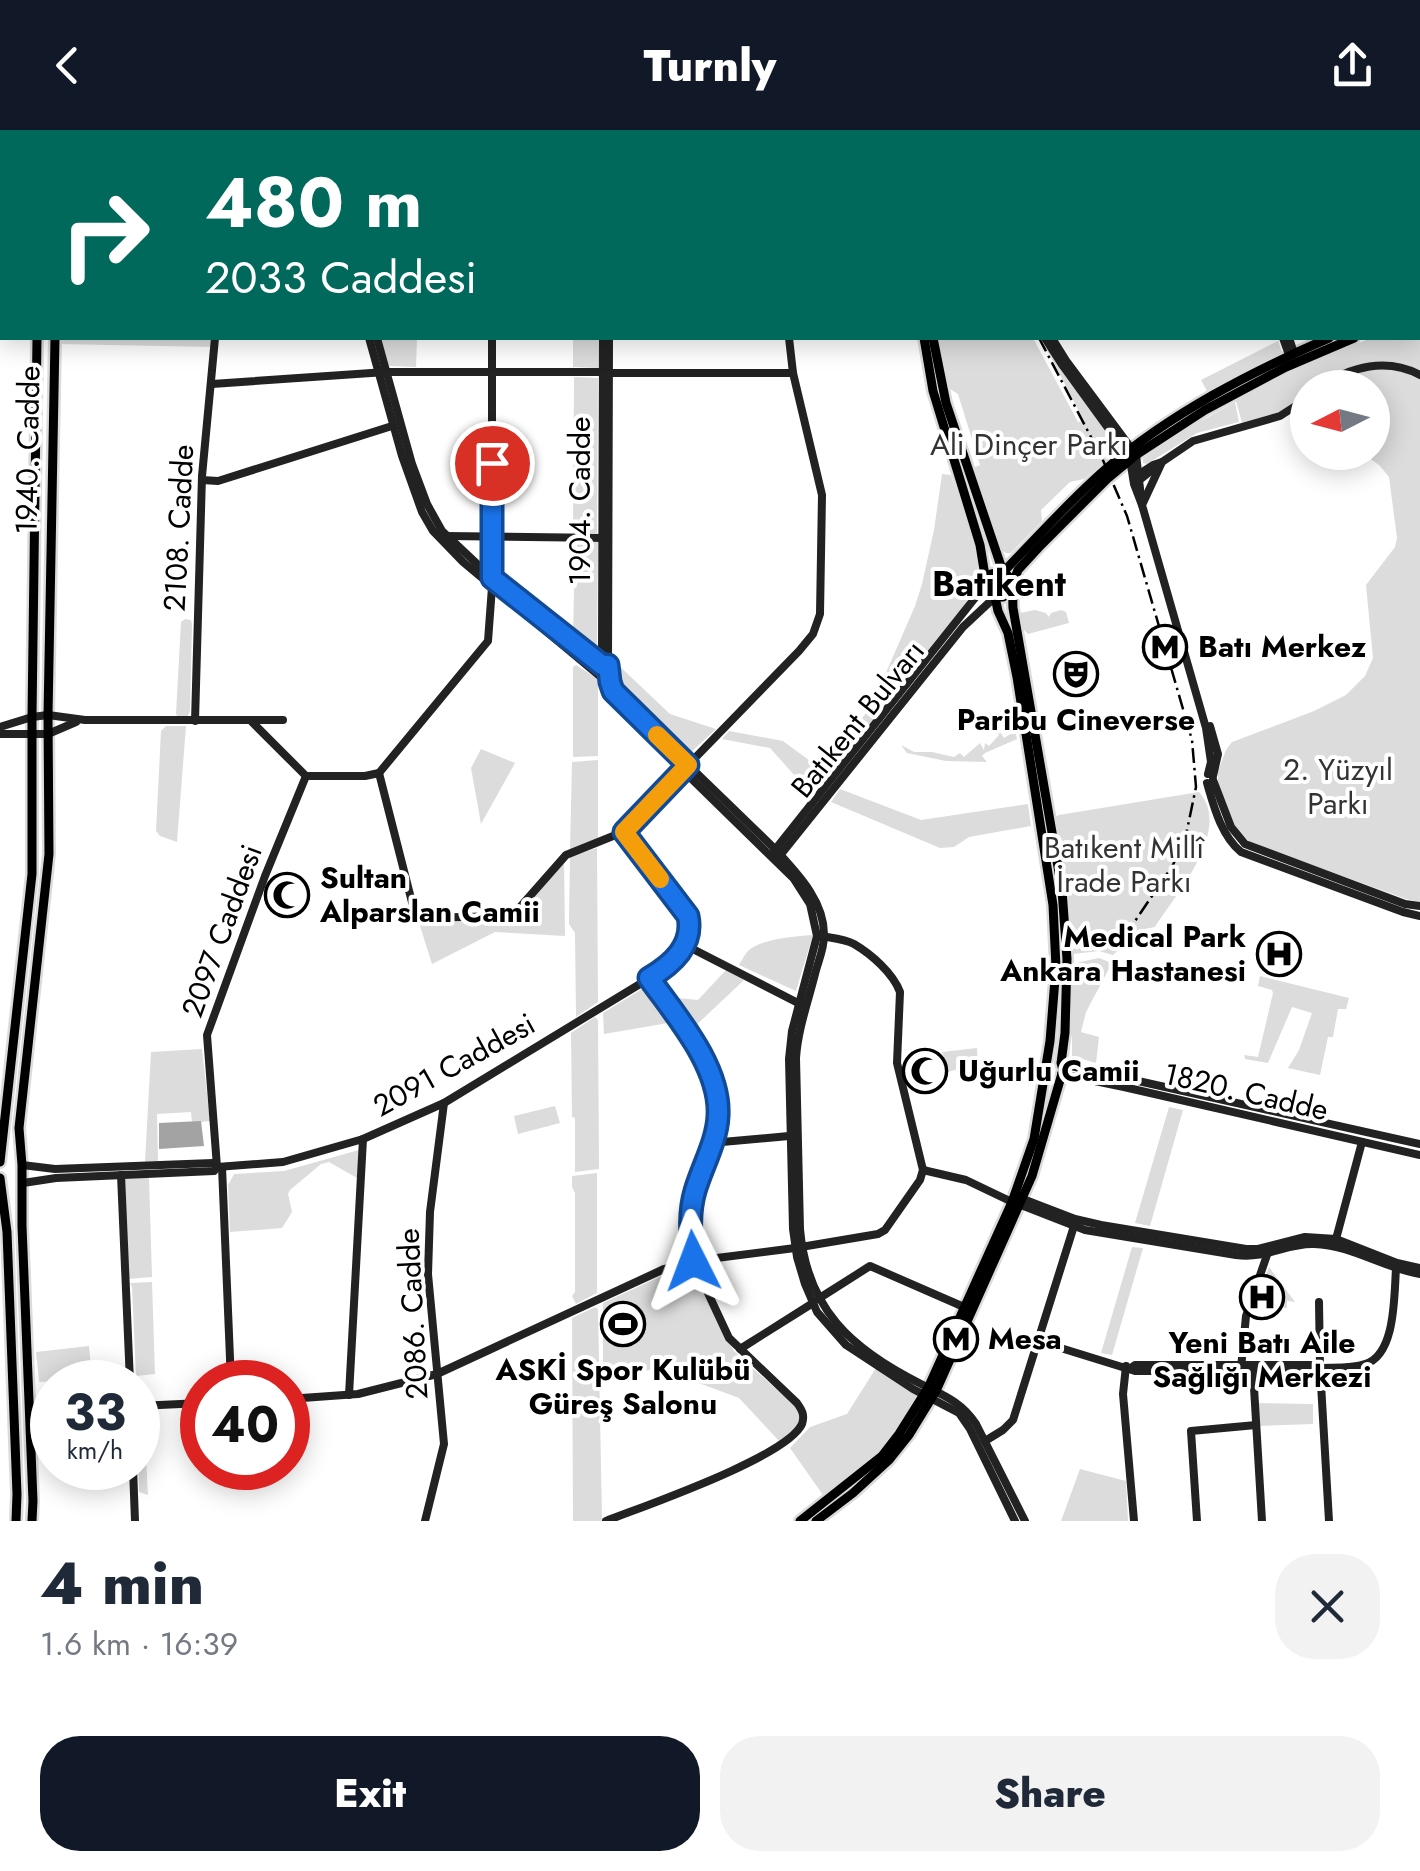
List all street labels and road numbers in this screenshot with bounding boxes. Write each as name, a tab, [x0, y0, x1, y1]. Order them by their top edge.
street label: 1940. Cadde	[5, 365, 50, 535]
street label: 1904. Cadde	[558, 417, 601, 585]
street label: 2108. Cadde	[153, 443, 204, 613]
street label: Batıkent Bulvarı	[781, 631, 935, 807]
street label: 2097 Caddesi	[170, 839, 273, 1023]
street label: 2091 Caddesi	[365, 1002, 543, 1127]
street label: 1820. Cadde	[1160, 1052, 1333, 1131]
street label: 2086. Cadde	[387, 1227, 438, 1401]

